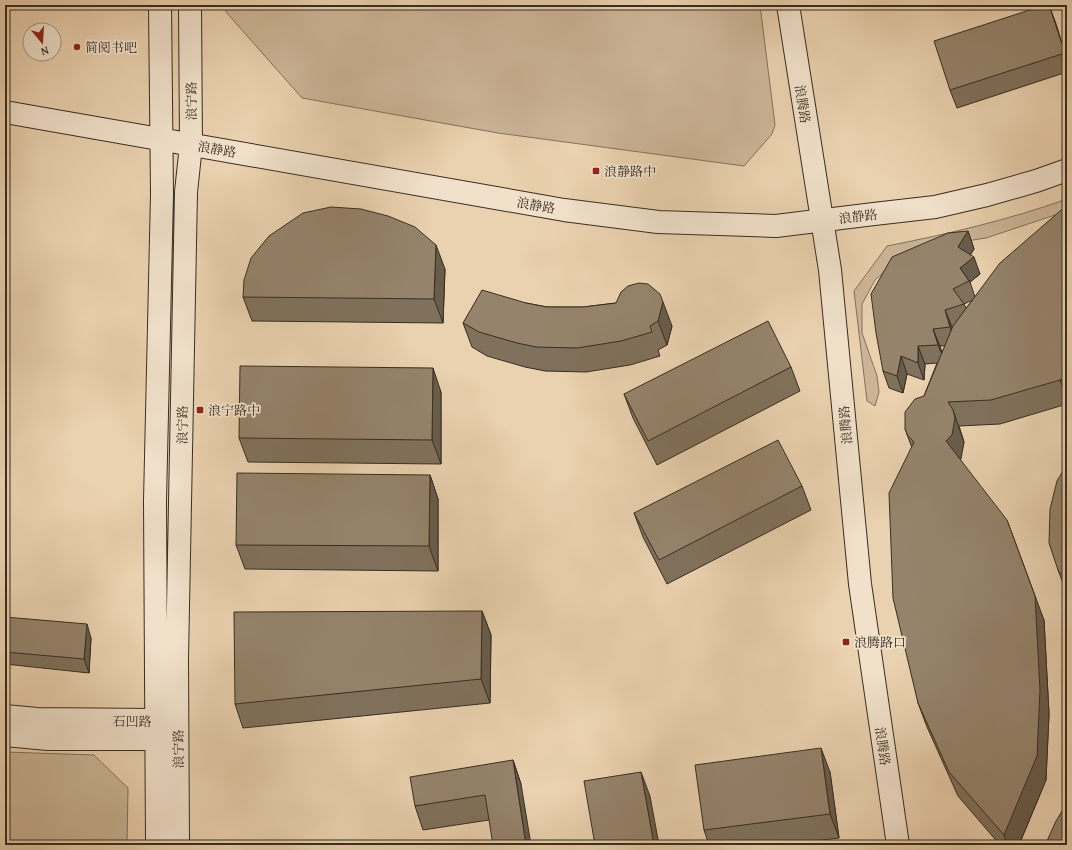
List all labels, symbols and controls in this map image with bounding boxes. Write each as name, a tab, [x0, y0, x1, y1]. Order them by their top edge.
north arrow	[22, 22, 62, 62]
place label: 简阅书吧	[85, 38, 137, 57]
marker: 简阅书吧	[72, 42, 82, 52]
text: N	[39, 43, 51, 60]
street label: 浪宁路	[182, 81, 201, 121]
street label: 浪腾路	[790, 83, 815, 125]
street label: 浪静路	[196, 137, 238, 162]
place label: 浪静路中	[604, 162, 656, 181]
marker: 浪静路中	[591, 166, 601, 176]
street label: 浪静路	[515, 193, 557, 218]
street label: 浪静路	[838, 205, 879, 228]
place label: 浪宁路中	[208, 401, 260, 420]
street label: 浪宁路	[173, 405, 192, 445]
marker: 浪宁路中	[195, 405, 205, 415]
street label: 浪腾路	[834, 405, 857, 445]
place label: 浪腾路口	[854, 633, 906, 652]
marker: 浪腾路口	[841, 637, 851, 647]
street label: 石凹路	[112, 712, 152, 731]
street label: 浪腾路	[870, 725, 895, 767]
street label: 浪宁路	[169, 729, 188, 769]

